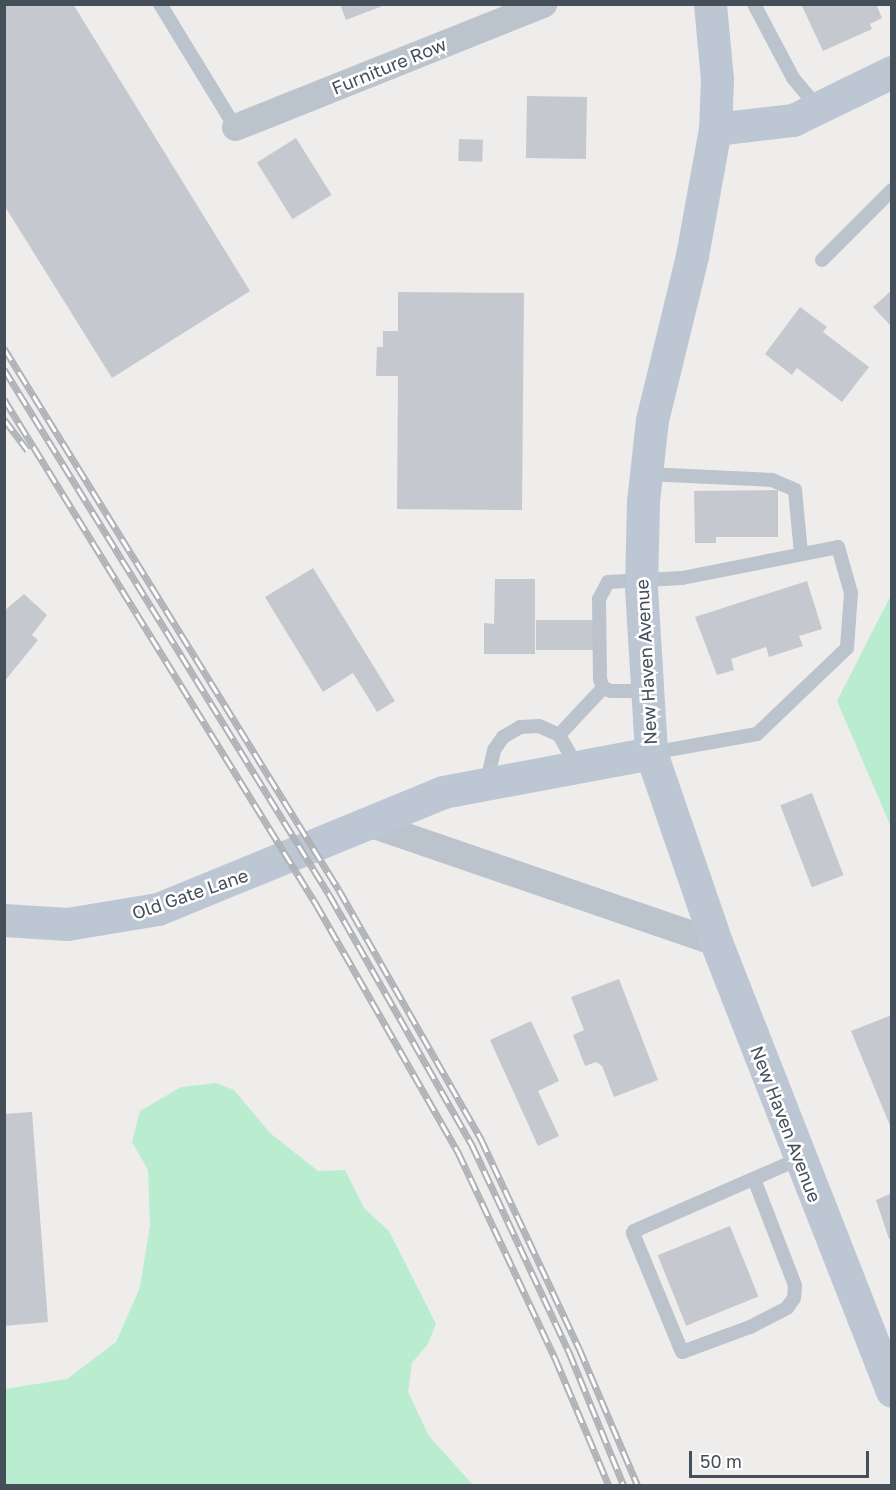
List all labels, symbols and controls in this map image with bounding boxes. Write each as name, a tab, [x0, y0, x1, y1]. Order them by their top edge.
street label: Furniture Row	[329, 33, 449, 99]
street label: New Haven Avenue	[631, 579, 661, 745]
street label: Old Gate Lane	[129, 864, 251, 924]
street label: New Haven Avenue	[746, 1043, 826, 1205]
scale bar	[692, 1439, 872, 1477]
text: 50 m	[700, 1450, 742, 1472]

